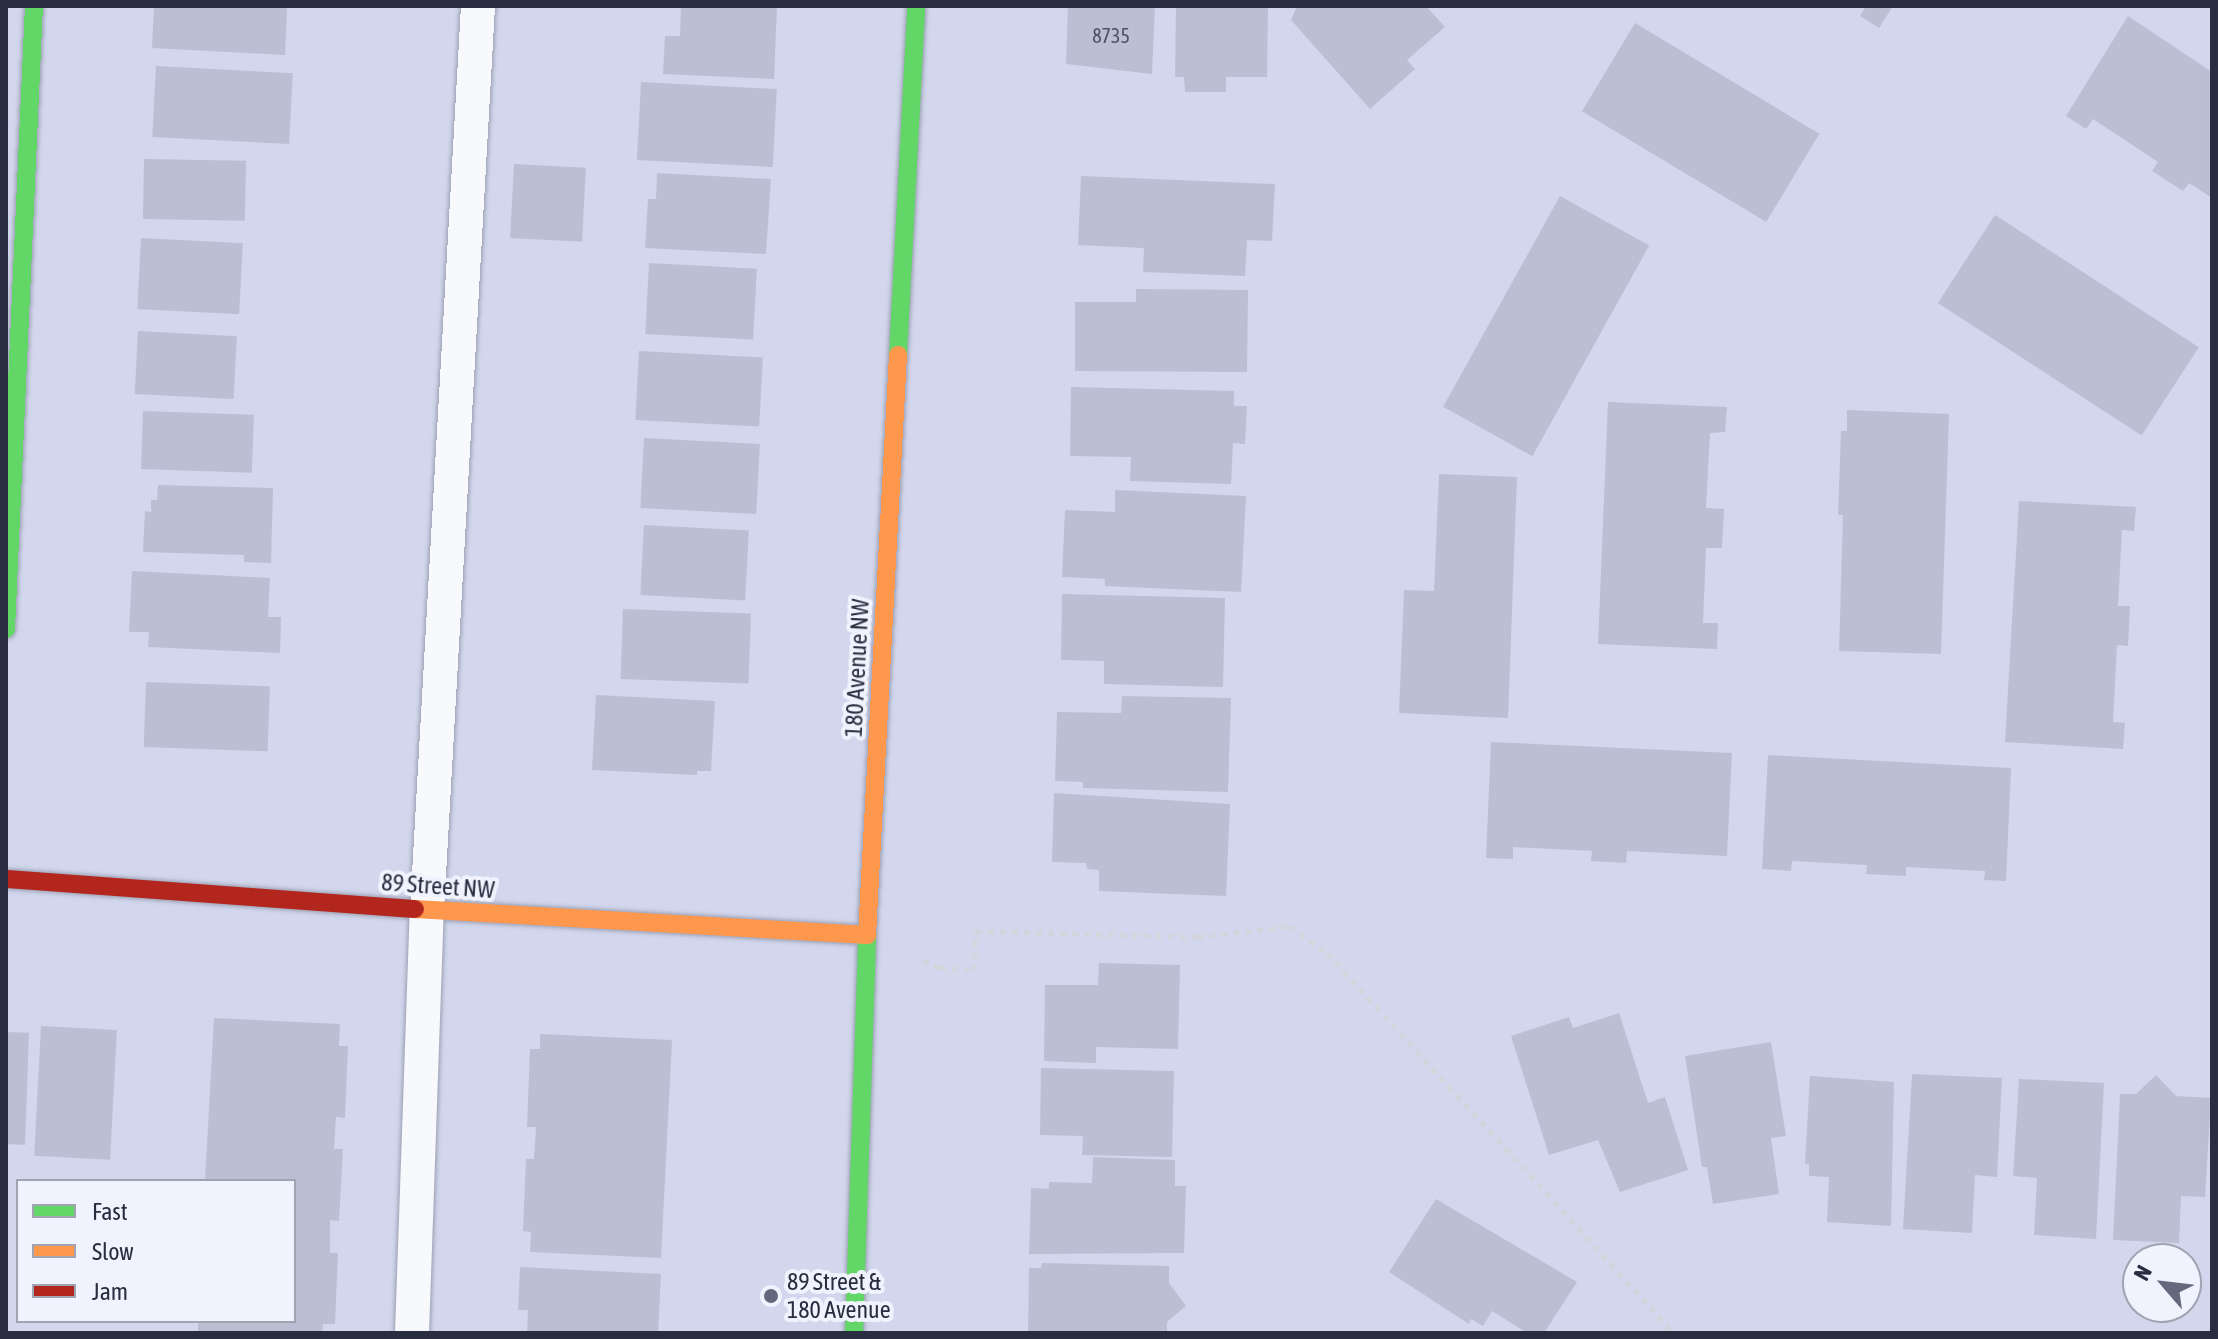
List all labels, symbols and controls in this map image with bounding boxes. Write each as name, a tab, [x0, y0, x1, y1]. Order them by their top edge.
house number: 8735	[1092, 23, 1130, 47]
street label: 180 Avenue NW	[839, 598, 875, 738]
street label: 89 Street NW	[380, 868, 496, 904]
legend	[16, 1179, 296, 1323]
text: Fast	[92, 1198, 128, 1225]
text: Slow	[92, 1238, 134, 1265]
north arrow	[2122, 1243, 2202, 1323]
text: N	[2128, 1261, 2157, 1285]
place label: 89 Street & 180 Avenue	[787, 1268, 891, 1324]
text: Jam	[92, 1278, 128, 1305]
marker: 89 Street & 180 Avenue	[762, 1287, 780, 1305]

